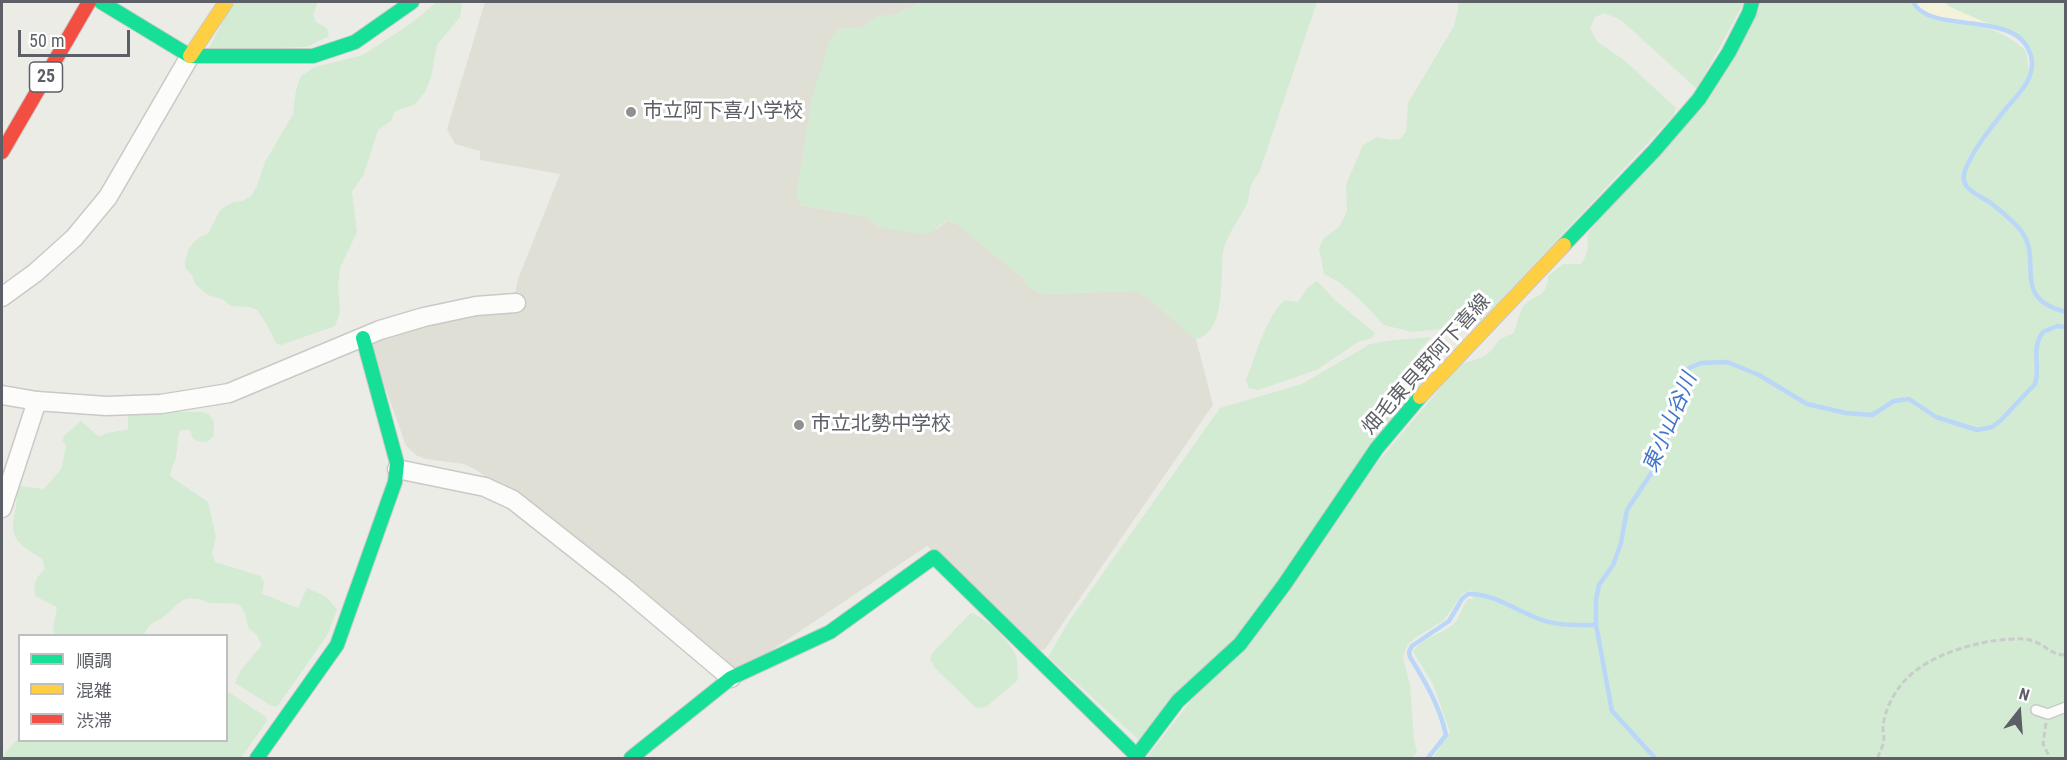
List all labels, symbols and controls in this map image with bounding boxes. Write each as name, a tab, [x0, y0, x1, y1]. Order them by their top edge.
scale bar	[21, 18, 134, 56]
text: 50 m	[29, 30, 64, 51]
road number: 25	[30, 62, 63, 92]
place label: 市立阿下喜小学校	[643, 100, 803, 124]
marker: 市立阿下喜小学校	[624, 105, 638, 119]
street label: 畑毛東貝野阿下喜線	[1358, 290, 1496, 440]
water label: 東小山谷川	[1639, 370, 1703, 476]
place label: 市立北勢中学校	[811, 413, 951, 437]
marker: 市立北勢中学校	[792, 418, 806, 432]
legend	[18, 634, 228, 742]
text: 順調	[76, 650, 112, 671]
text: 混雑	[76, 680, 112, 701]
north arrow	[1989, 682, 2049, 742]
text: N	[2017, 684, 2032, 705]
text: 渋滞	[76, 710, 112, 731]

